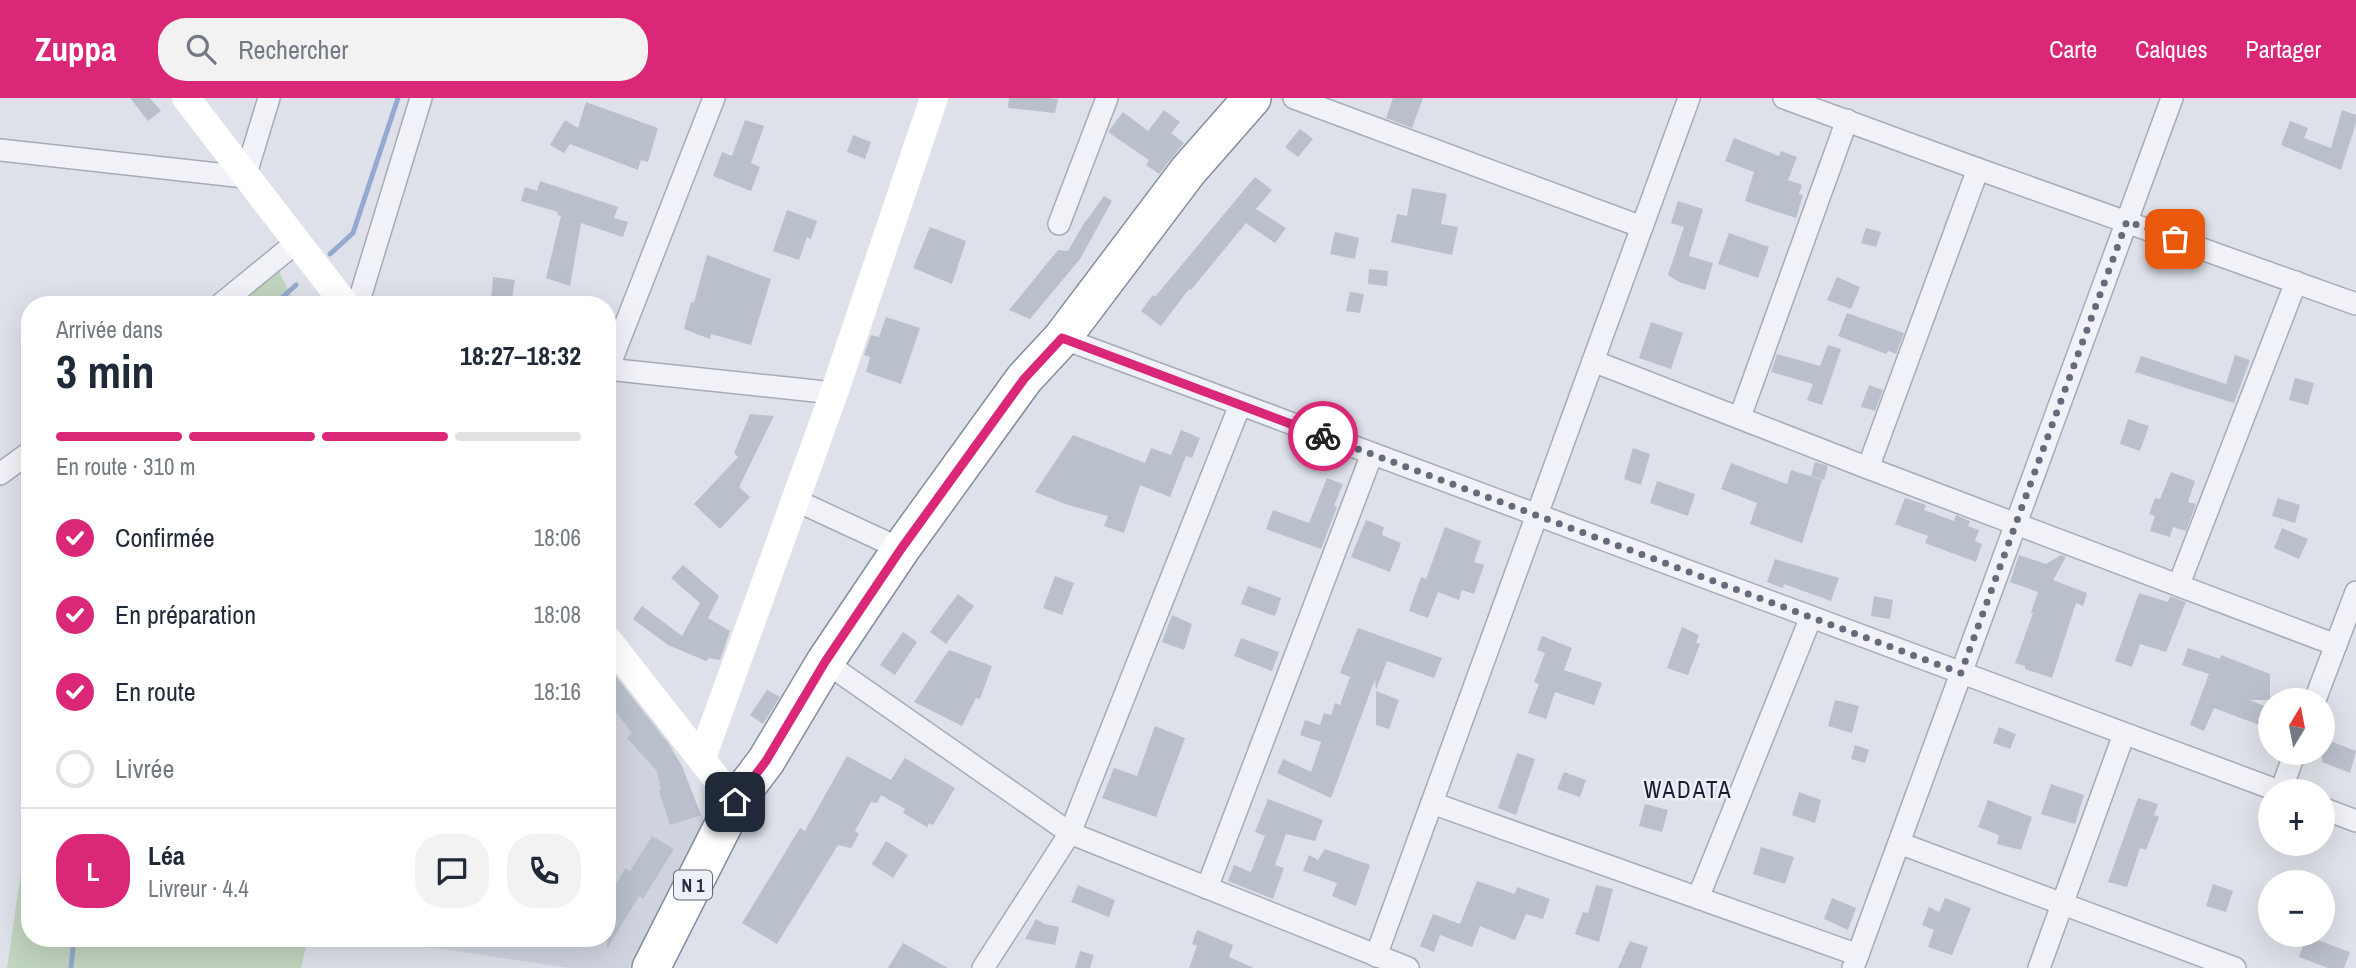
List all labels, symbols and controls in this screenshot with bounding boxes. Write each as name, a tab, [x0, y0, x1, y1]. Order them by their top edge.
search box	[158, 18, 648, 81]
text: Zuppa	[35, 27, 116, 71]
icon: search	[182, 30, 220, 68]
text: Rechercher	[238, 32, 348, 67]
text: Carte	[2049, 33, 2097, 65]
text: Calques	[2135, 33, 2208, 65]
text: Partager	[2246, 33, 2321, 65]
pin	[2145, 209, 2205, 269]
icon: bag	[2156, 220, 2194, 258]
text: Arrivée dans	[56, 314, 163, 345]
text: 18:27–18:32	[460, 338, 581, 373]
text: 3 min	[56, 340, 155, 402]
courier	[1288, 401, 1358, 471]
icon: bike	[1304, 417, 1342, 455]
text: En route · 310 m	[56, 451, 195, 482]
icon: check	[56, 519, 94, 557]
text: Confirmée	[115, 520, 215, 555]
text: 18:06	[534, 522, 581, 553]
icon: check	[56, 596, 94, 634]
text: En préparation	[115, 597, 256, 632]
text: 18:08	[534, 599, 581, 630]
icon: check	[56, 673, 94, 711]
text: En route	[115, 674, 196, 709]
text: 18:16	[534, 676, 581, 707]
north arrow	[2258, 688, 2334, 765]
map controls	[2258, 688, 2335, 947]
text: Livrée	[115, 751, 174, 786]
pin	[705, 772, 765, 832]
district label: WADATA	[1643, 774, 1733, 805]
button: +	[2258, 779, 2335, 856]
icon: home	[716, 783, 754, 821]
button: chat	[415, 834, 489, 908]
button: phone	[507, 834, 581, 908]
text: Léa	[148, 838, 185, 873]
text: L	[86, 854, 100, 889]
road number: N 1	[674, 870, 712, 900]
button: −	[2258, 870, 2335, 947]
text: Livreur · 4.4	[148, 873, 249, 904]

